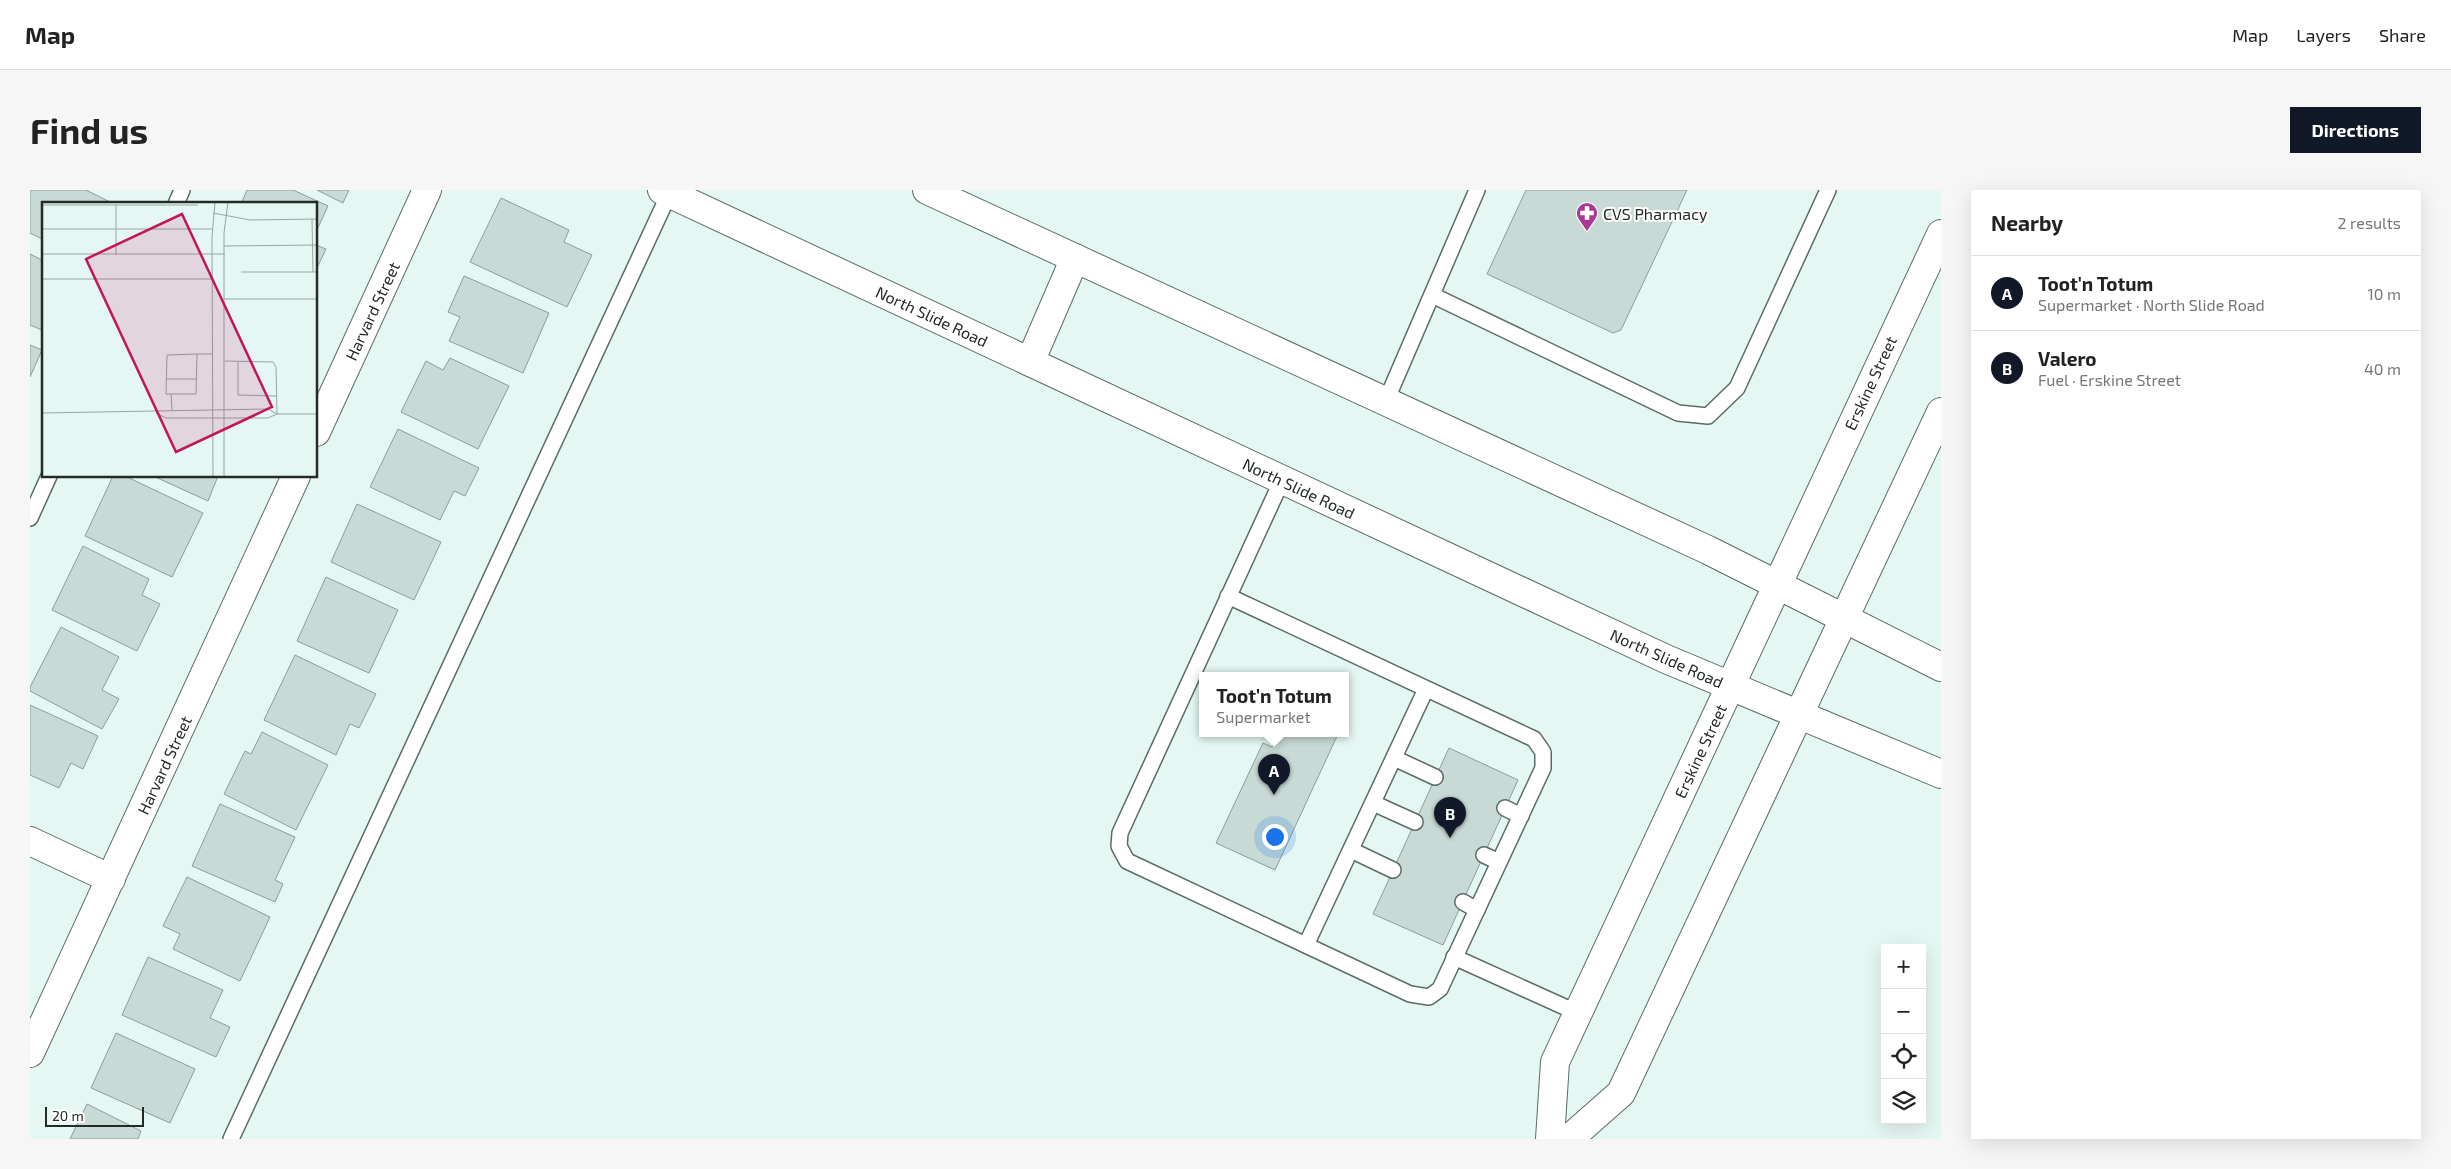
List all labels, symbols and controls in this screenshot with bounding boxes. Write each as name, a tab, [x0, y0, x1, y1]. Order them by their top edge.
text: Map	[25, 20, 75, 49]
text: Map	[2232, 24, 2268, 46]
text: Layers	[2296, 24, 2351, 46]
text: Share	[2379, 24, 2426, 46]
button: Directions	[2290, 107, 2421, 153]
text: Find us	[30, 109, 148, 151]
pharmacy icon: CVS Pharmacy	[1575, 201, 1599, 232]
inset map	[42, 202, 318, 478]
place label: CVS Pharmacy	[1603, 204, 1708, 223]
text: Nearby	[1991, 210, 2063, 235]
text: 2 results	[2338, 213, 2401, 232]
street label: Harvard Street	[341, 259, 403, 363]
text: Toot'n Totum	[2038, 272, 2153, 295]
street label: North Slide Road	[873, 282, 991, 350]
text: A	[2002, 284, 2012, 303]
text: 10 m	[2367, 284, 2401, 303]
text: Supermarket · North Slide Road	[2038, 295, 2265, 314]
street label: Erskine Street	[1840, 333, 1900, 433]
text: Valero	[2038, 347, 2097, 370]
text: B	[2002, 359, 2012, 378]
text: 40 m	[2364, 359, 2401, 378]
text: Fuel · Erskine Street	[2038, 370, 2181, 389]
street label: North Slide Road	[1240, 454, 1358, 522]
street label: North Slide Road	[1608, 625, 1726, 691]
popup	[1199, 672, 1349, 737]
text: Toot'n Totum	[1216, 684, 1332, 707]
street label: Erskine Street	[1670, 701, 1730, 801]
text: Supermarket	[1216, 707, 1311, 726]
street label: Harvard Street	[133, 713, 195, 817]
pin: A	[1258, 754, 1290, 795]
pin: B	[1434, 797, 1466, 838]
your location	[1262, 824, 1288, 850]
map controls	[1881, 944, 1926, 1124]
button: +	[1881, 944, 1926, 989]
button: −	[1881, 989, 1926, 1034]
button: locate	[1881, 1034, 1926, 1079]
button: layers	[1881, 1079, 1926, 1124]
scale bar	[45, 1104, 144, 1127]
text: 20 m	[52, 1107, 84, 1124]

